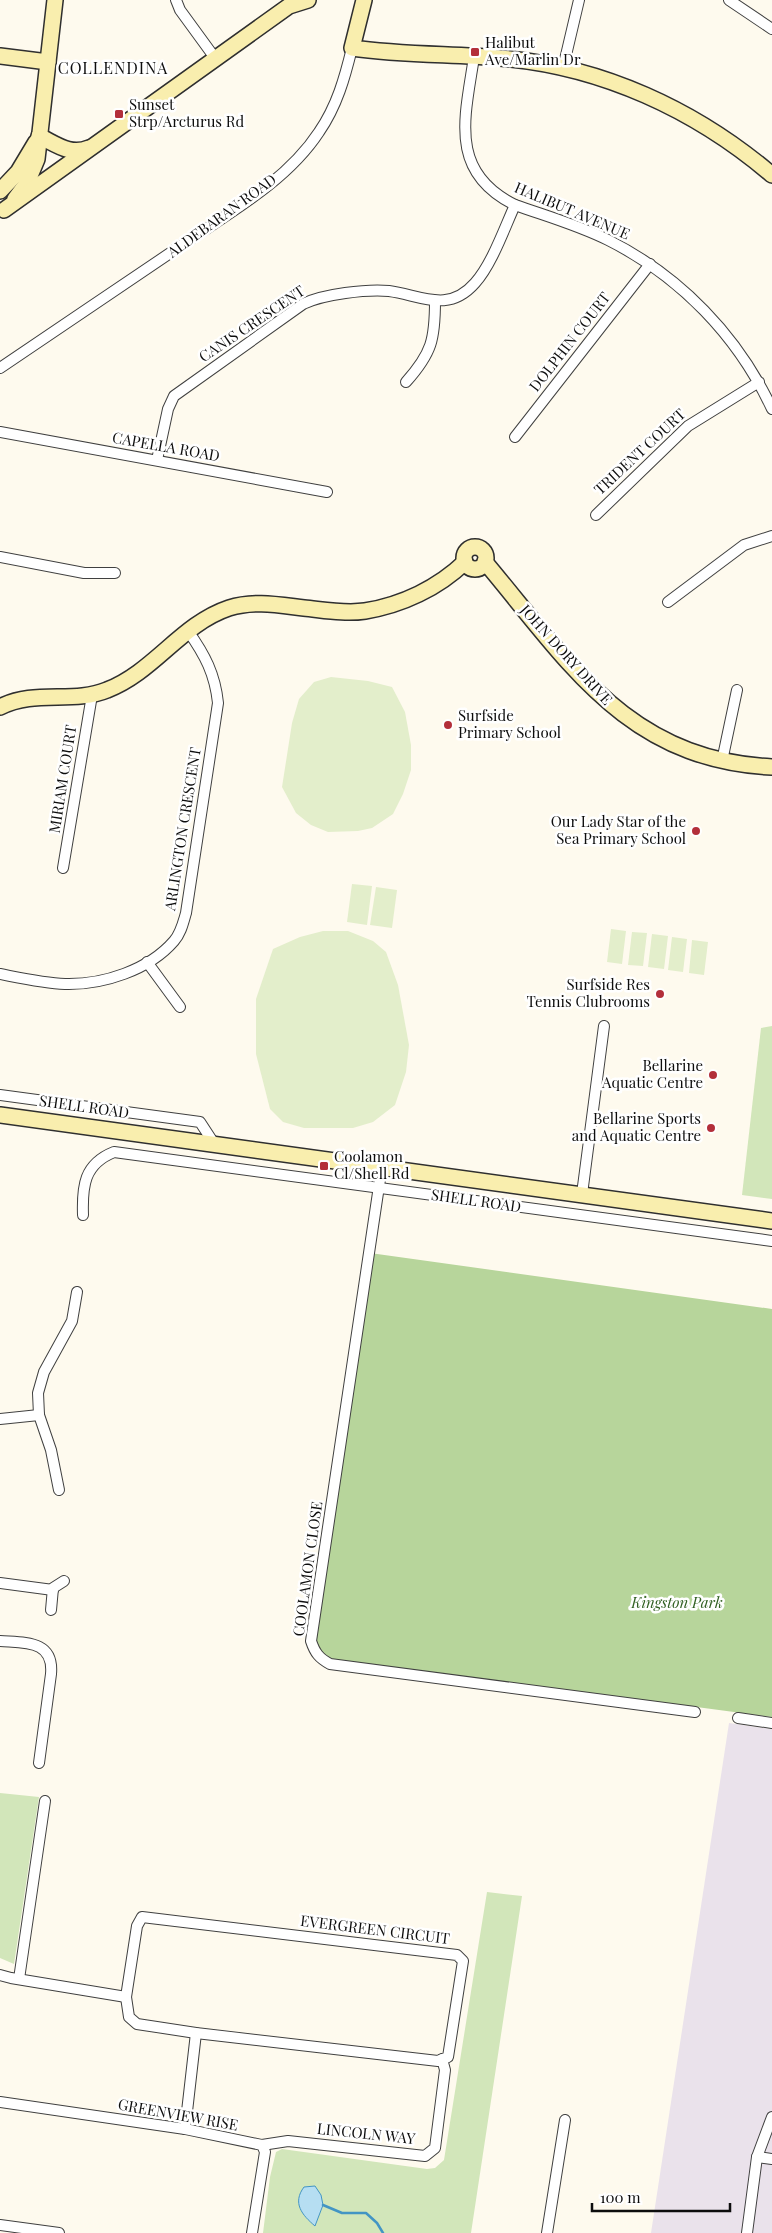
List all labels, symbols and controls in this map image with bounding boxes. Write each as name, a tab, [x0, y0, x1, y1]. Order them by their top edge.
place label: Halibut Ave/Marlin Dr	[484, 32, 581, 69]
marker: Halibut Ave/Marlin Dr	[469, 46, 481, 58]
district label: COLLENDINA	[58, 57, 168, 78]
place label: Sunset Strp/Arcturus Rd	[129, 94, 245, 131]
marker: Sunset Strp/Arcturus Rd	[113, 108, 125, 120]
street label: ALDEBARAN ROAD	[162, 169, 280, 262]
street label: HALIBUT AVENUE	[512, 177, 633, 243]
street label: CANIS CRESCENT	[195, 280, 308, 366]
street label: DOLPHIN COURT	[524, 288, 614, 395]
street label: TRIDENT COURT	[589, 404, 689, 499]
street label: CAPELLA ROAD	[111, 427, 222, 465]
street label: JOHN DORY DRIVE	[516, 599, 617, 709]
place label: Surfside Primary School	[458, 705, 561, 742]
marker: Surfside Primary School	[442, 719, 454, 731]
street label: MIRIAM COURT	[44, 723, 80, 834]
street label: ARLINGTON CRESCENT	[159, 746, 205, 913]
place label: Our Lady Star of the Sea Primary School	[551, 811, 686, 848]
marker: Our Lady Star of the Sea Primary School	[690, 825, 702, 837]
place label: Surfside Res Tennis Clubrooms	[526, 974, 650, 1011]
marker: Surfside Res Tennis Clubrooms	[654, 988, 666, 1000]
place label: Bellarine Aquatic Centre	[601, 1055, 703, 1092]
marker: Bellarine Aquatic Centre	[707, 1069, 719, 1081]
street label: SHELL ROAD	[38, 1090, 131, 1122]
place label: Bellarine Sports and Aquatic Centre	[572, 1108, 701, 1145]
marker: Bellarine Sports and Aquatic Centre	[705, 1122, 717, 1134]
place label: Coolamon Cl/Shell Rd	[334, 1146, 410, 1183]
marker: Coolamon Cl/Shell Rd	[318, 1160, 330, 1172]
street label: SHELL ROAD	[430, 1184, 523, 1216]
street label: COOLAMON CLOSE	[288, 1500, 326, 1638]
park label: Kingston Park	[630, 1592, 723, 1612]
street label: EVERGREEN CIRCUIT	[299, 1910, 451, 1948]
street label: GREENVIEW RISE	[117, 2094, 240, 2134]
street label: LINCOLN WAY	[316, 2118, 416, 2148]
scale bar	[592, 2180, 730, 2212]
text: 100 m	[600, 2187, 641, 2207]

